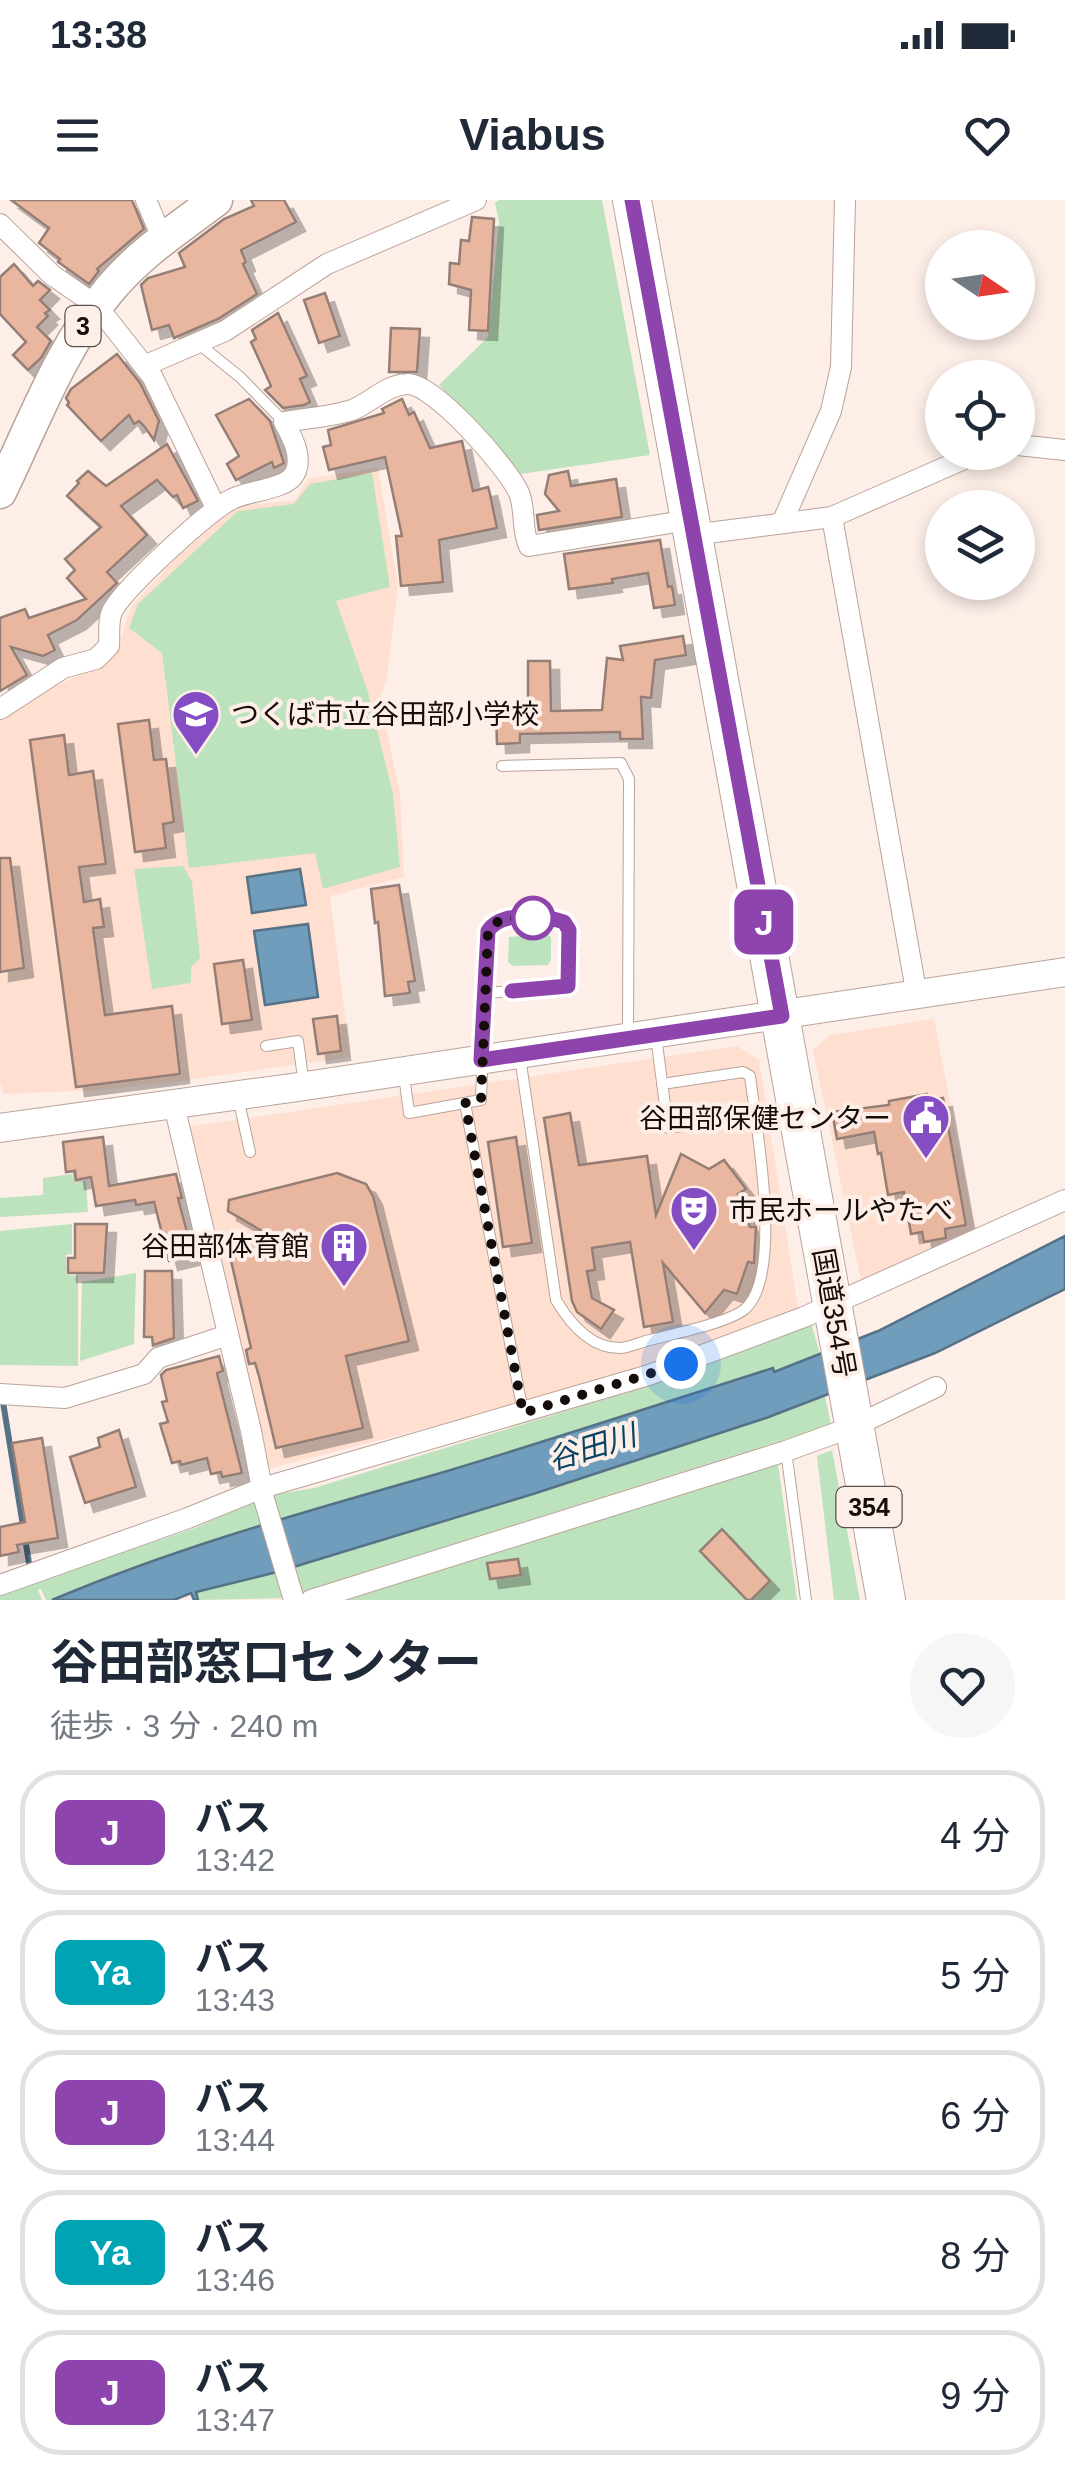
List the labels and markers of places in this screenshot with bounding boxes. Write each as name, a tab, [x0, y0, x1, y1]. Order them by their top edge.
school or university icon: つくば市立谷田部小学校	[170, 688, 222, 756]
place label: つくば市立谷田部小学校	[231, 699, 539, 730]
unlabelled marker	[512, 897, 554, 939]
public building icon: 谷田部保健センター	[900, 1092, 952, 1160]
place label: 谷田部保健センター	[639, 1103, 891, 1134]
theatre icon: 市民ホールやたべ	[668, 1184, 720, 1252]
place label: 市民ホールやたべ	[729, 1195, 953, 1226]
building icon: 谷田部体育館	[318, 1220, 370, 1288]
place label: 谷田部体育館	[141, 1231, 309, 1262]

